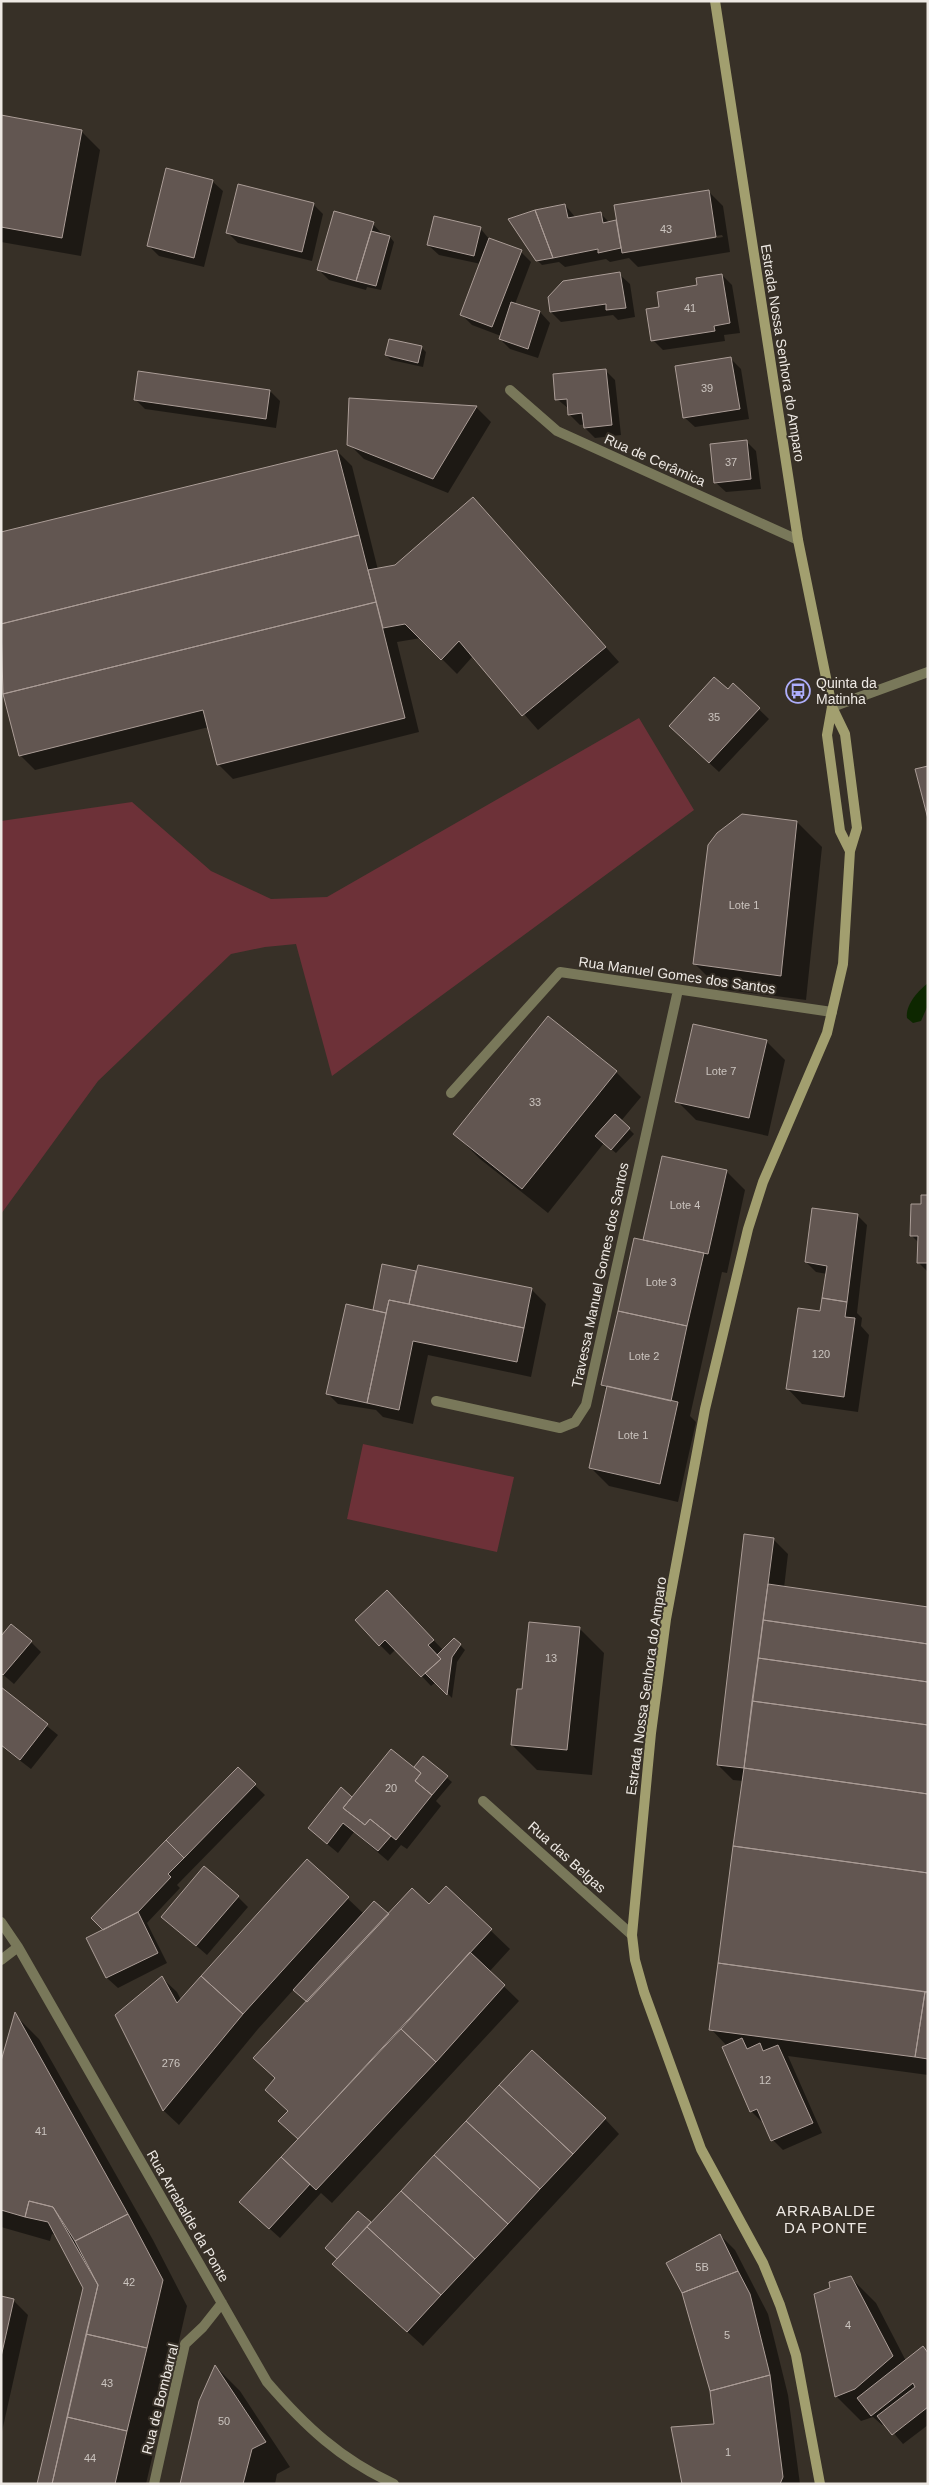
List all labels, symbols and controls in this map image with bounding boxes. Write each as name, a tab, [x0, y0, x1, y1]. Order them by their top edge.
house number: 43	[660, 223, 672, 235]
street label: Estrada Nossa Senhora do Amparo	[758, 243, 808, 463]
house number: 41	[684, 302, 696, 314]
house number: 39	[701, 382, 713, 394]
street label: Rua de Cerâmica	[602, 431, 708, 490]
house number: 37	[725, 456, 737, 468]
place label: Quinta da Matinha	[816, 675, 877, 707]
bus stop icon: Quinta da Matinha	[785, 678, 811, 704]
house number: 35	[708, 711, 720, 723]
house number: Lote 1	[729, 899, 759, 911]
street label: Rua Manuel Gomes dos Santos	[578, 953, 776, 997]
house number: Lote 7	[706, 1065, 736, 1077]
house number: 33	[529, 1096, 541, 1108]
street label: Travessa Manuel Gomes dos Santos	[568, 1161, 632, 1389]
house number: Lote 4	[670, 1199, 700, 1211]
house number: Lote 3	[646, 1276, 676, 1288]
house number: 120	[812, 1348, 830, 1360]
house number: Lote 2	[629, 1350, 659, 1362]
house number: Lote 1	[618, 1429, 648, 1441]
street label: Estrada Nossa Senhora do Amparo	[623, 1576, 669, 1796]
house number: 13	[545, 1652, 557, 1664]
house number: 20	[385, 1782, 397, 1794]
street label: Rua das Belgas	[525, 1818, 609, 1896]
house number: 276	[162, 2057, 180, 2069]
house number: 12	[759, 2074, 771, 2086]
house number: 41	[35, 2125, 47, 2137]
street label: Rua Arrabalde da Ponte	[144, 2147, 232, 2285]
district label: ARRABALDE DA PONTE	[776, 2202, 876, 2236]
house number: 5B	[695, 2261, 709, 2273]
house number: 42	[123, 2276, 135, 2288]
house number: 4	[845, 2319, 851, 2331]
house number: 5	[724, 2329, 730, 2341]
street label: Rua de Bombarral	[138, 2342, 182, 2456]
house number: 43	[101, 2377, 113, 2389]
house number: 50	[218, 2415, 230, 2427]
house number: 1	[725, 2446, 731, 2458]
house number: 44	[84, 2452, 96, 2464]

